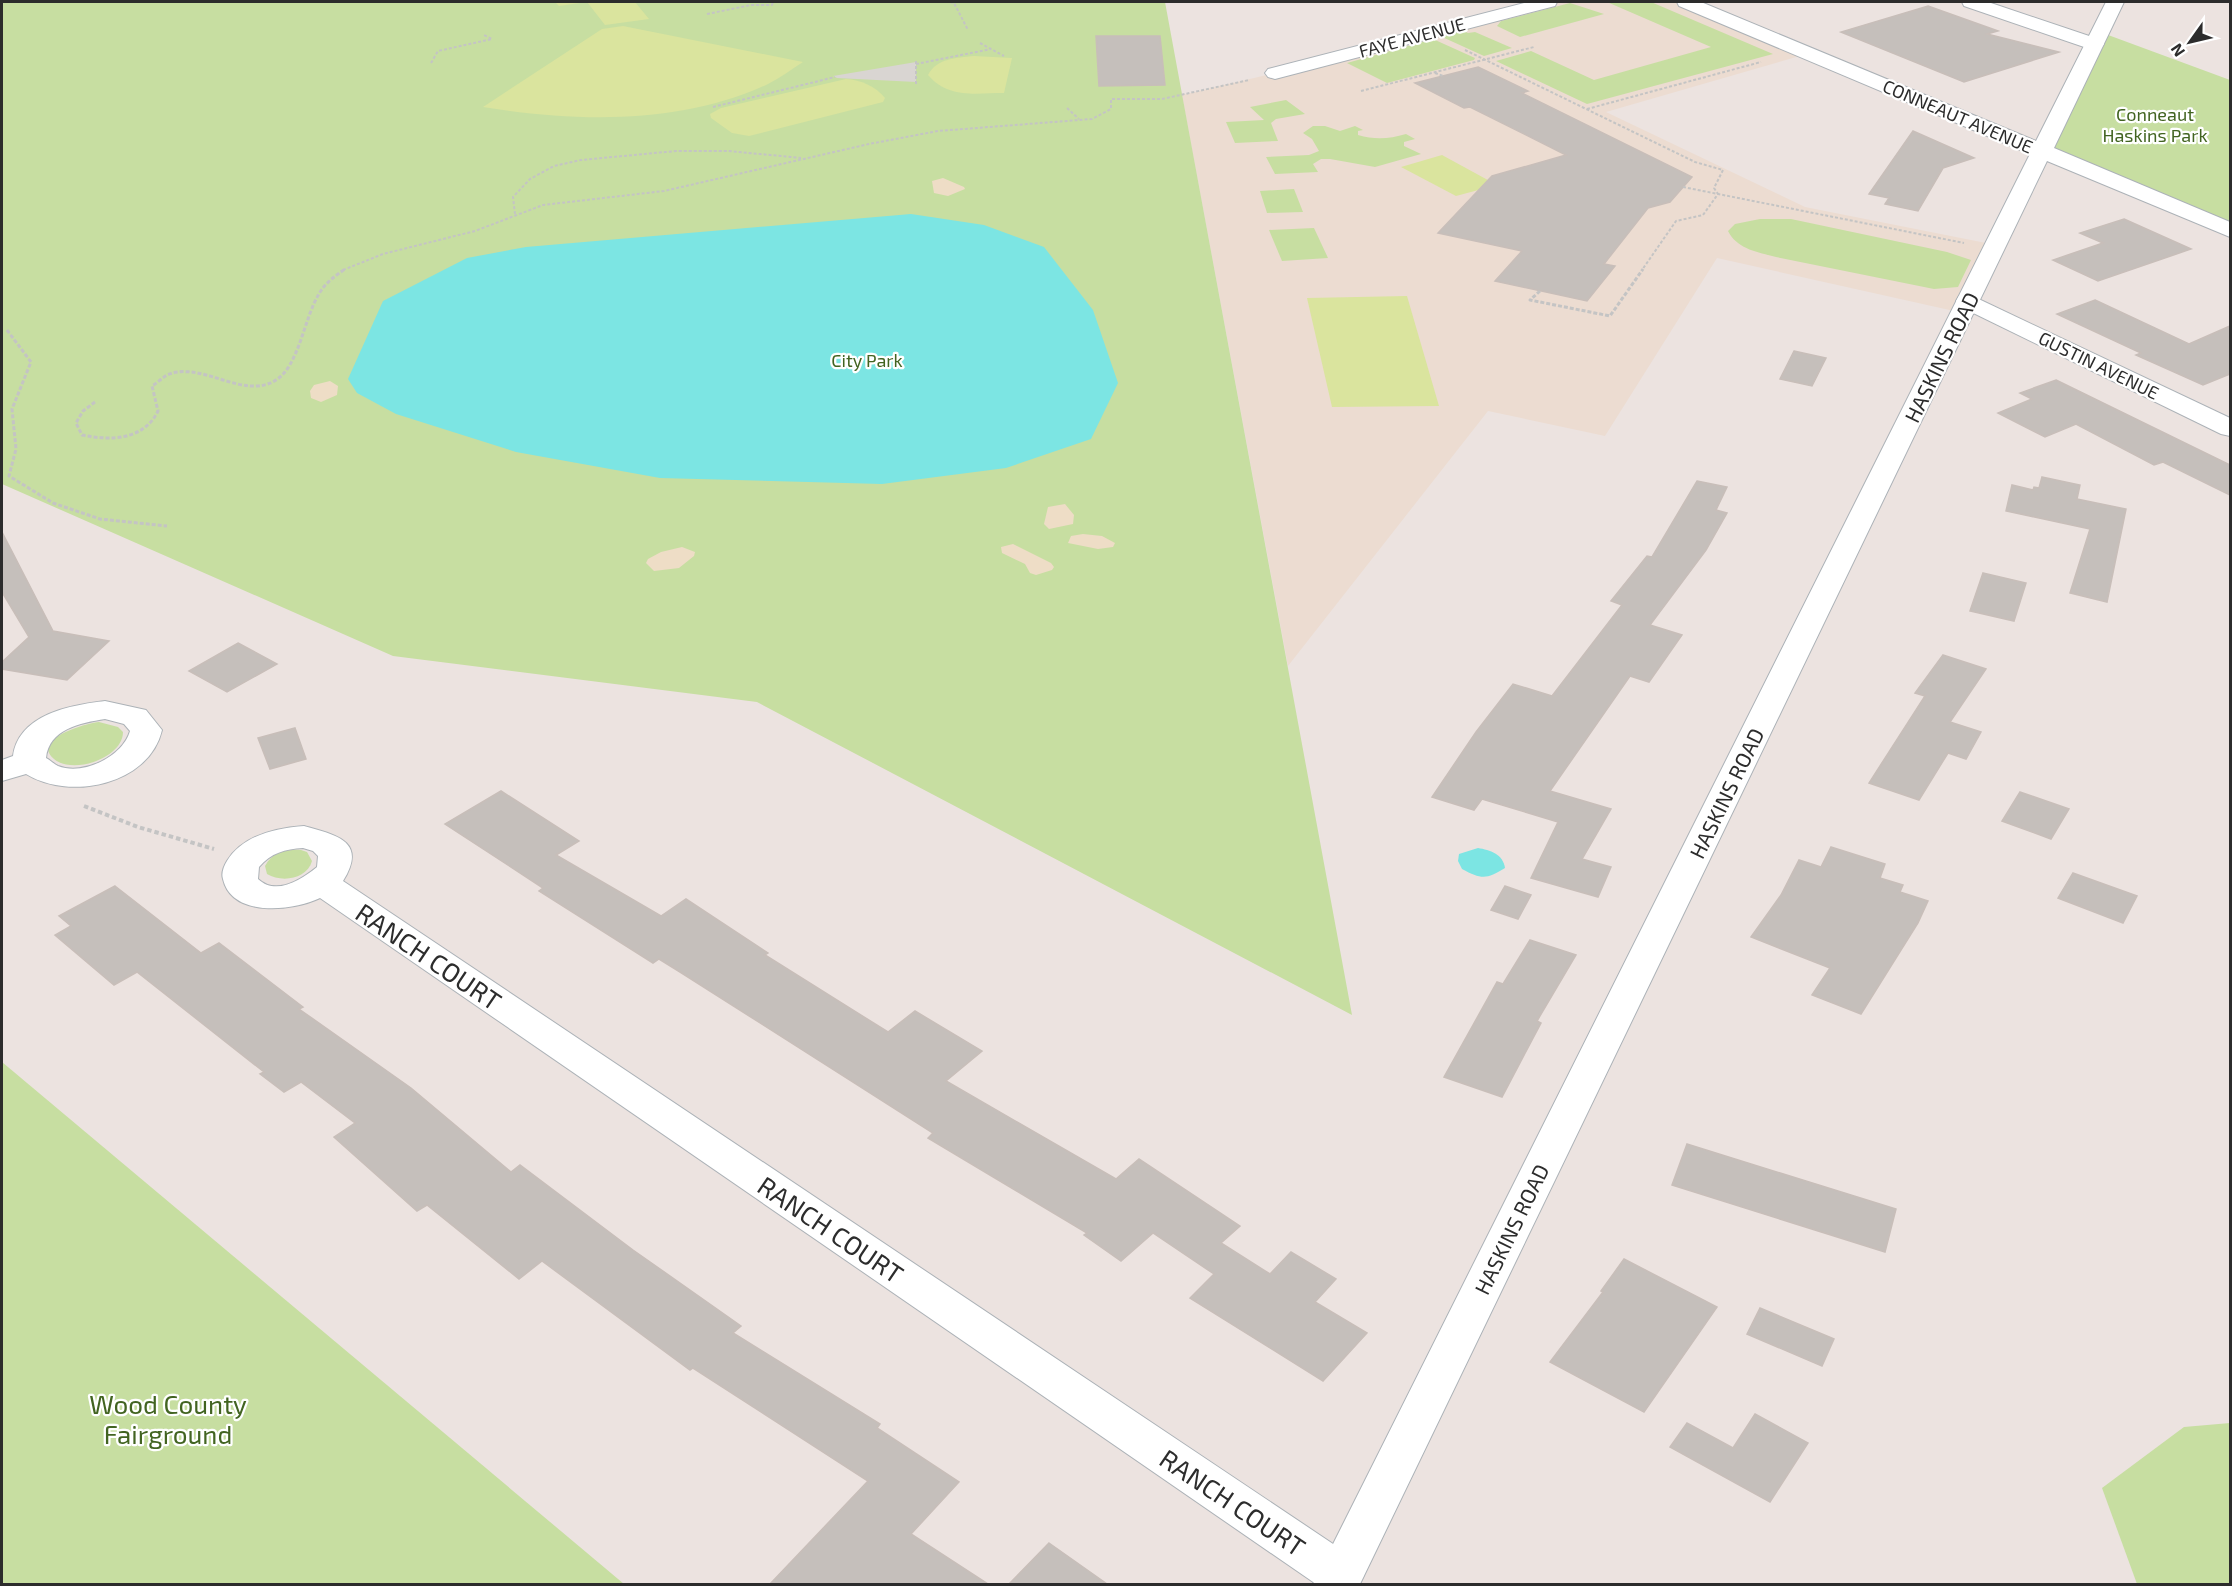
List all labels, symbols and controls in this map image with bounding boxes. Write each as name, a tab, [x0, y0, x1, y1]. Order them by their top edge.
street label: FAYE AVENUE	[1356, 12, 1468, 62]
north arrow	[2160, 12, 2220, 72]
text: N	[2166, 41, 2188, 61]
street label: CONNEAUT AVENUE	[1880, 74, 2036, 158]
park label: Conneaut Haskins Park	[2102, 103, 2208, 146]
street label: HASKINS ROAD	[1899, 288, 1983, 426]
street label: GUSTIN AVENUE	[2035, 326, 2163, 404]
park label: City Park	[831, 349, 903, 371]
street label: HASKINS ROAD	[1684, 724, 1768, 862]
street label: RANCH COURT	[350, 896, 508, 1016]
street label: HASKINS ROAD	[1469, 1160, 1553, 1298]
street label: RANCH COURT	[752, 1169, 910, 1289]
park label: Wood County Fairground	[89, 1388, 247, 1449]
street label: RANCH COURT	[1154, 1442, 1312, 1562]

